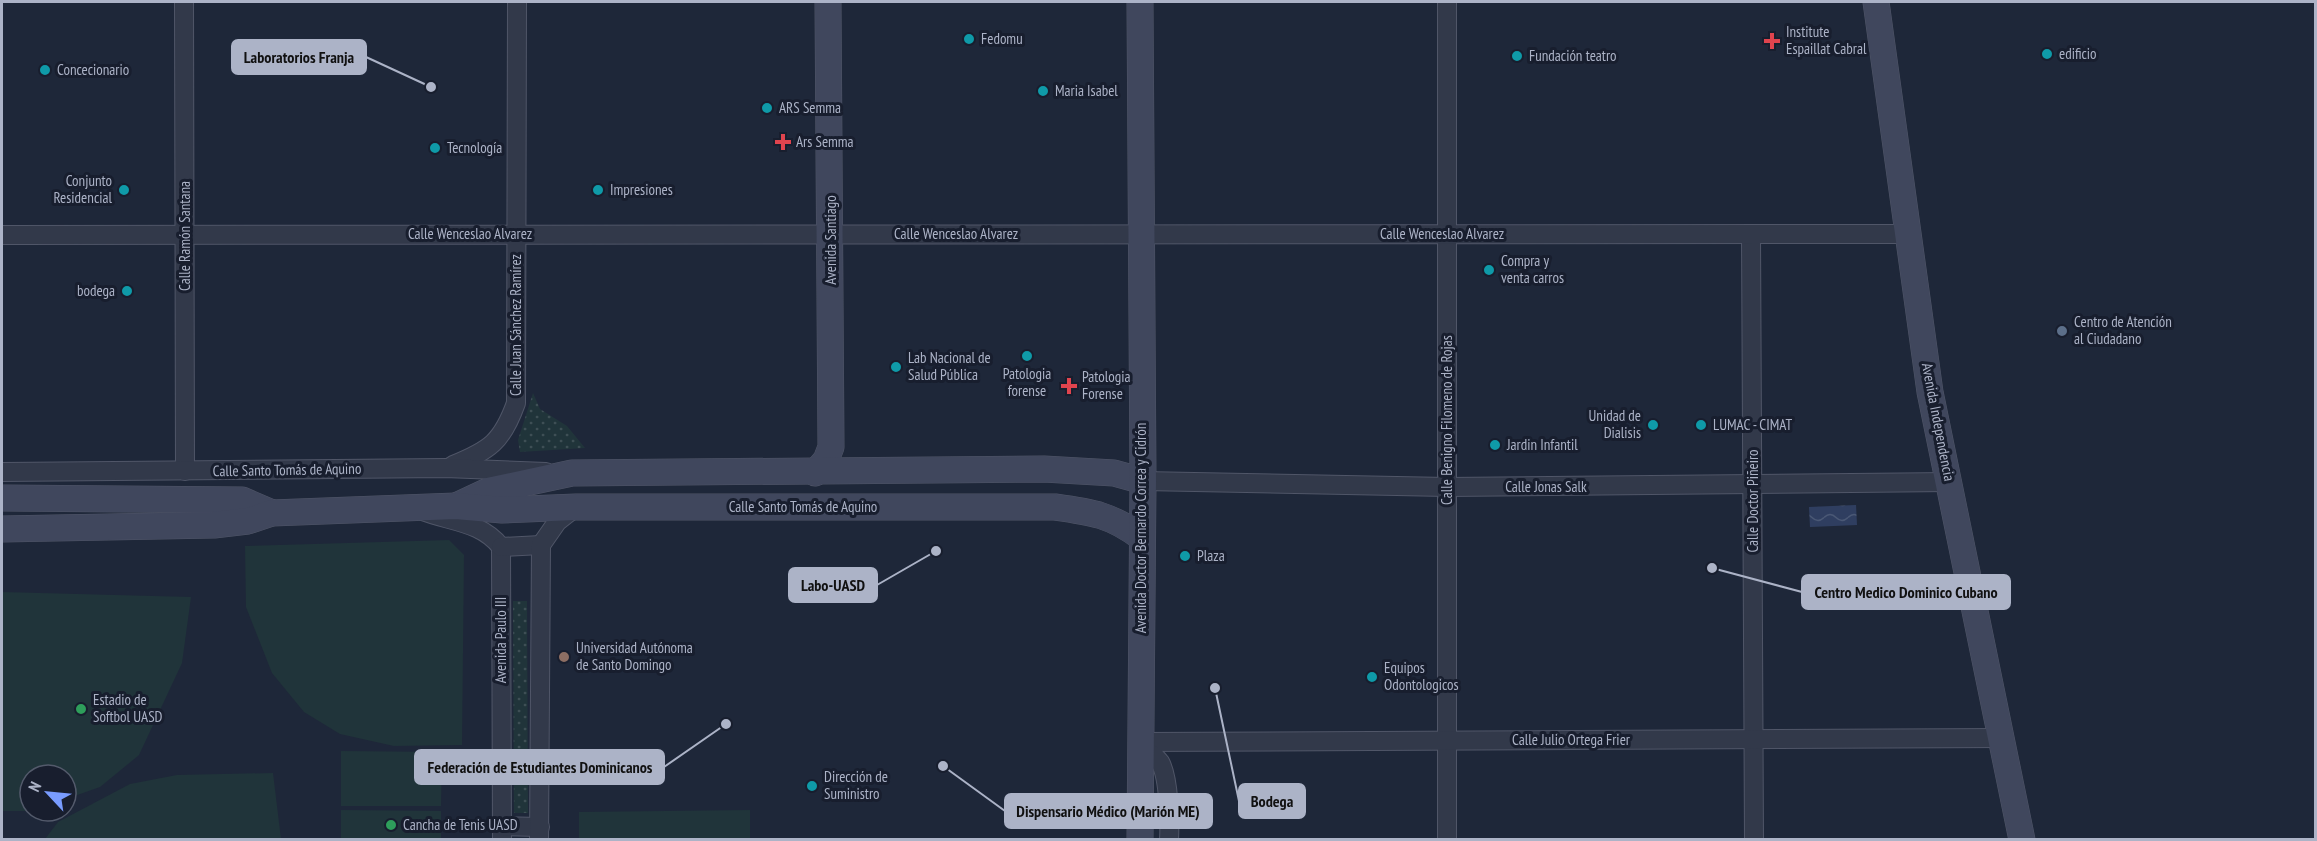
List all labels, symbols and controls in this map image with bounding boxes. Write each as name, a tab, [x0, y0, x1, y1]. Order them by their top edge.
place label: Institute Espaillat Cabral	[1786, 22, 1867, 58]
place label: Fedomu	[981, 29, 1023, 48]
marker: Fedomu	[962, 32, 976, 46]
marker: Institute Espaillat Cabral	[1763, 32, 1781, 50]
callout: Laboratorios Franja	[232, 40, 366, 74]
place label: edificio	[2059, 44, 2097, 63]
place label: Fundación teatro	[1529, 46, 1617, 65]
text: Laboratorios Franja	[244, 47, 355, 67]
marker: edificio	[2040, 47, 2054, 61]
marker: Fundación teatro	[1510, 49, 1524, 63]
place label: Concecionario	[57, 60, 129, 79]
marker: Concecionario	[38, 63, 52, 77]
place label: Maria Isabel	[1055, 81, 1118, 100]
marker: Maria Isabel	[1036, 84, 1050, 98]
place label: ARS Semma	[779, 98, 841, 117]
marker: ARS Semma	[760, 101, 774, 115]
place label: Ars Semma	[796, 132, 854, 151]
marker: Ars Semma	[774, 133, 792, 151]
place label: Tecnología	[447, 138, 502, 157]
marker: Tecnología	[428, 141, 442, 155]
place label: Conjunto Residencial	[53, 171, 112, 207]
place label: Impresiones	[610, 180, 673, 199]
street label: Calle Ramón Santana	[175, 181, 194, 291]
marker: Conjunto Residencial	[117, 183, 131, 197]
marker: Impresiones	[591, 183, 605, 197]
street label: Avenida Santiago	[821, 195, 840, 285]
street label: Calle Wenceslao Alvarez	[408, 224, 532, 243]
street label: Calle Wenceslao Alvarez	[894, 224, 1018, 243]
street label: Calle Wenceslao Alvarez	[1380, 224, 1504, 243]
place label: Compra y venta carros	[1501, 251, 1564, 287]
street label: Calle Juan Sánchez Ramírez	[506, 254, 525, 396]
marker: Compra y venta carros	[1482, 263, 1496, 277]
place label: bodega	[77, 281, 115, 300]
marker: bodega	[120, 284, 134, 298]
place label: Centro de Atención al Ciudadano	[2074, 312, 2172, 348]
marker: Centro de Atención al Ciudadano	[2055, 324, 2069, 338]
street label: Calle Benigno Filomeno de Rojas	[1437, 335, 1456, 505]
place label: Lab Nacional de Salud Pública	[908, 348, 991, 384]
marker: Patologia forense	[1020, 349, 1034, 363]
marker: Lab Nacional de Salud Pública	[889, 360, 903, 374]
street label: Avenida Independencia	[1918, 361, 1959, 483]
place label: Patologia forense	[1003, 364, 1051, 400]
place label: Patologia Forense	[1082, 367, 1131, 403]
marker: Patologia Forense	[1060, 377, 1078, 395]
place label: Unidad de Dialisis	[1588, 406, 1641, 442]
place label: LUMAC - CIMAT	[1713, 415, 1793, 434]
marker: Unidad de Dialisis	[1646, 418, 1660, 432]
marker: LUMAC - CIMAT	[1694, 418, 1708, 432]
street label: Avenida Doctor Bernardo Correa y Cidrón	[1131, 423, 1150, 633]
place label: Jardin Infantil	[1506, 435, 1578, 454]
marker: Jardin Infantil	[1488, 438, 1502, 452]
street label: Calle Doctor Piñeiro	[1743, 449, 1762, 553]
street label: Calle Santo Tomás de Aquino	[212, 459, 361, 480]
street label: Calle Jonas Salk	[1505, 477, 1587, 496]
street label: Calle Santo Tomás de Aquino	[729, 497, 877, 516]
place label: Plaza	[1197, 546, 1225, 565]
marker: Plaza	[1178, 549, 1192, 563]
callout: Labo-UASD	[789, 568, 877, 602]
text: Labo-UASD	[801, 575, 866, 595]
callout: Centro Medico Dominico Cubano	[1802, 575, 2010, 609]
text: Centro Medico Dominico Cubano	[1814, 582, 1998, 602]
street label: Avenida Paulo III	[491, 597, 510, 683]
place label: Universidad Autónoma de Santo Domingo	[576, 638, 693, 674]
marker: Universidad Autónoma de Santo Domingo	[557, 650, 571, 664]
place label: Equipos Odontologicos	[1384, 658, 1459, 694]
marker: Equipos Odontologicos	[1365, 670, 1379, 684]
place label: Estadio de Softbol UASD	[93, 690, 163, 726]
marker: Estadio de Softbol UASD	[74, 702, 88, 716]
street label: Calle Julio Ortega Frier	[1512, 730, 1631, 749]
callout: Federación de Estudiantes Dominicanos	[415, 750, 664, 784]
text: Federación de Estudiantes Dominicanos	[428, 757, 653, 777]
north arrow	[18, 763, 78, 823]
place label: Dirección de Suministro	[824, 767, 888, 803]
text: N	[24, 778, 45, 795]
marker: Dirección de Suministro	[805, 779, 819, 793]
callout: Bodega	[1239, 784, 1305, 818]
text: Bodega	[1251, 791, 1294, 811]
callout: Dispensario Médico (Marión ME)	[1005, 794, 1212, 828]
text: Dispensario Médico (Marión ME)	[1016, 801, 1200, 821]
place label: Cancha de Tenis UASD	[403, 815, 518, 834]
marker: Cancha de Tenis UASD	[384, 818, 398, 832]

